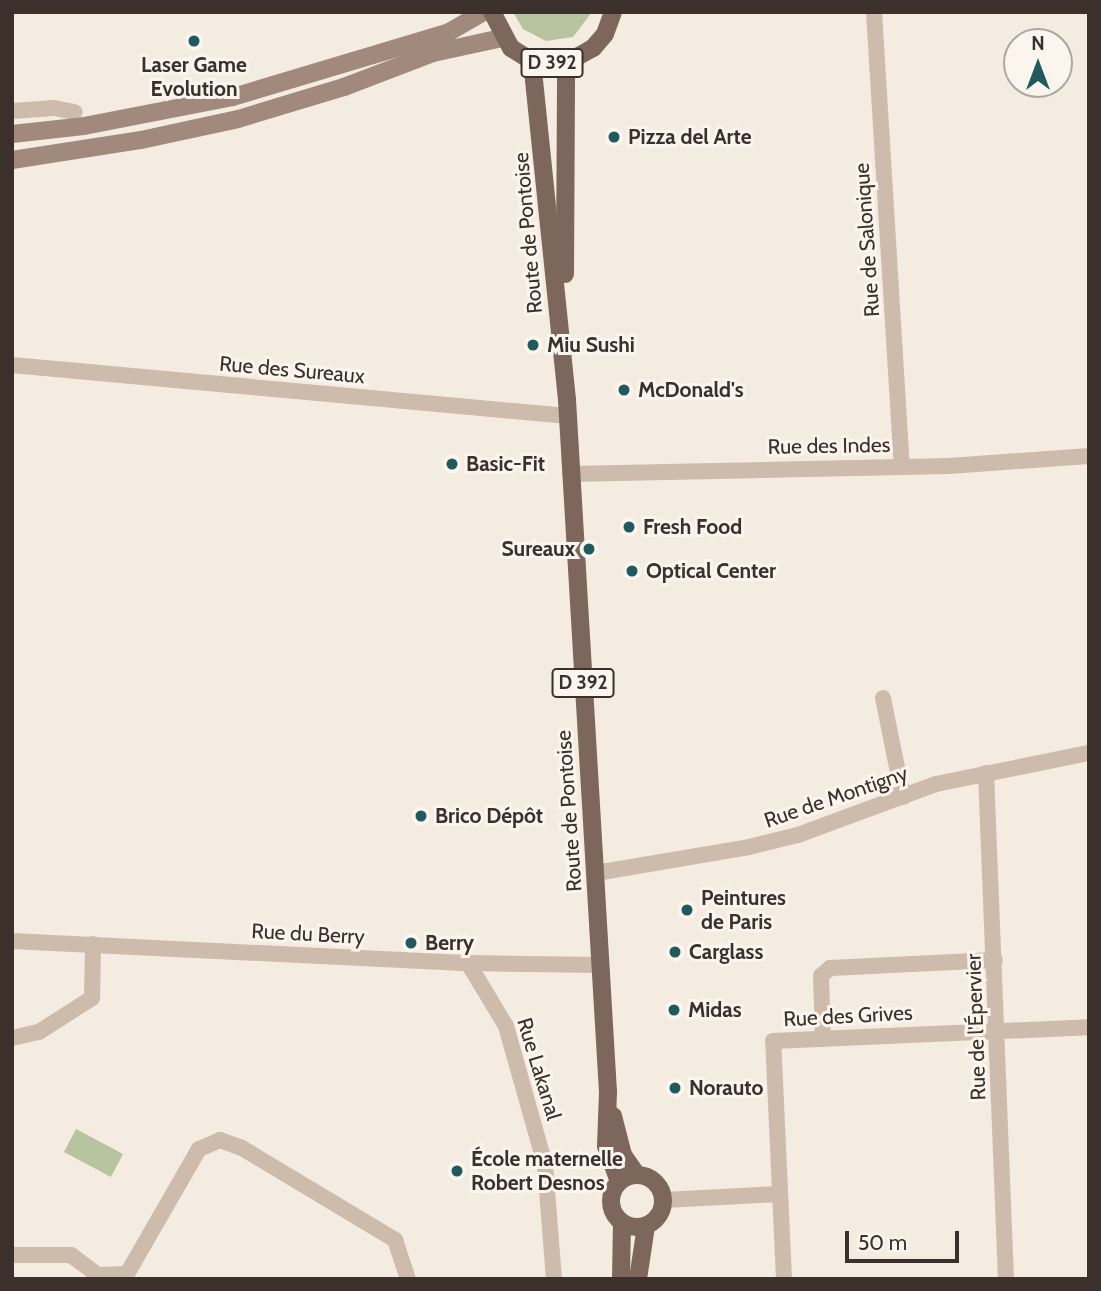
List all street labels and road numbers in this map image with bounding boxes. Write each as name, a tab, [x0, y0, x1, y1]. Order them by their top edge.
road number: D 392	[520, 48, 584, 78]
street label: Route de Pontoise	[508, 151, 548, 315]
street label: Rue de Salonique	[849, 162, 885, 318]
street label: Rue des Sureaux	[218, 351, 366, 389]
street label: Rue des Indes	[767, 432, 891, 460]
road number: D 392	[552, 668, 614, 698]
street label: Route de Pontoise	[551, 729, 587, 893]
street label: Rue de Montigny	[761, 761, 911, 833]
street label: Rue du Berry	[251, 918, 365, 950]
street label: Rue de l'Épervier	[961, 953, 991, 1101]
street label: Rue des Grives	[783, 1000, 913, 1032]
street label: Rue Lakanal	[512, 1015, 566, 1123]

